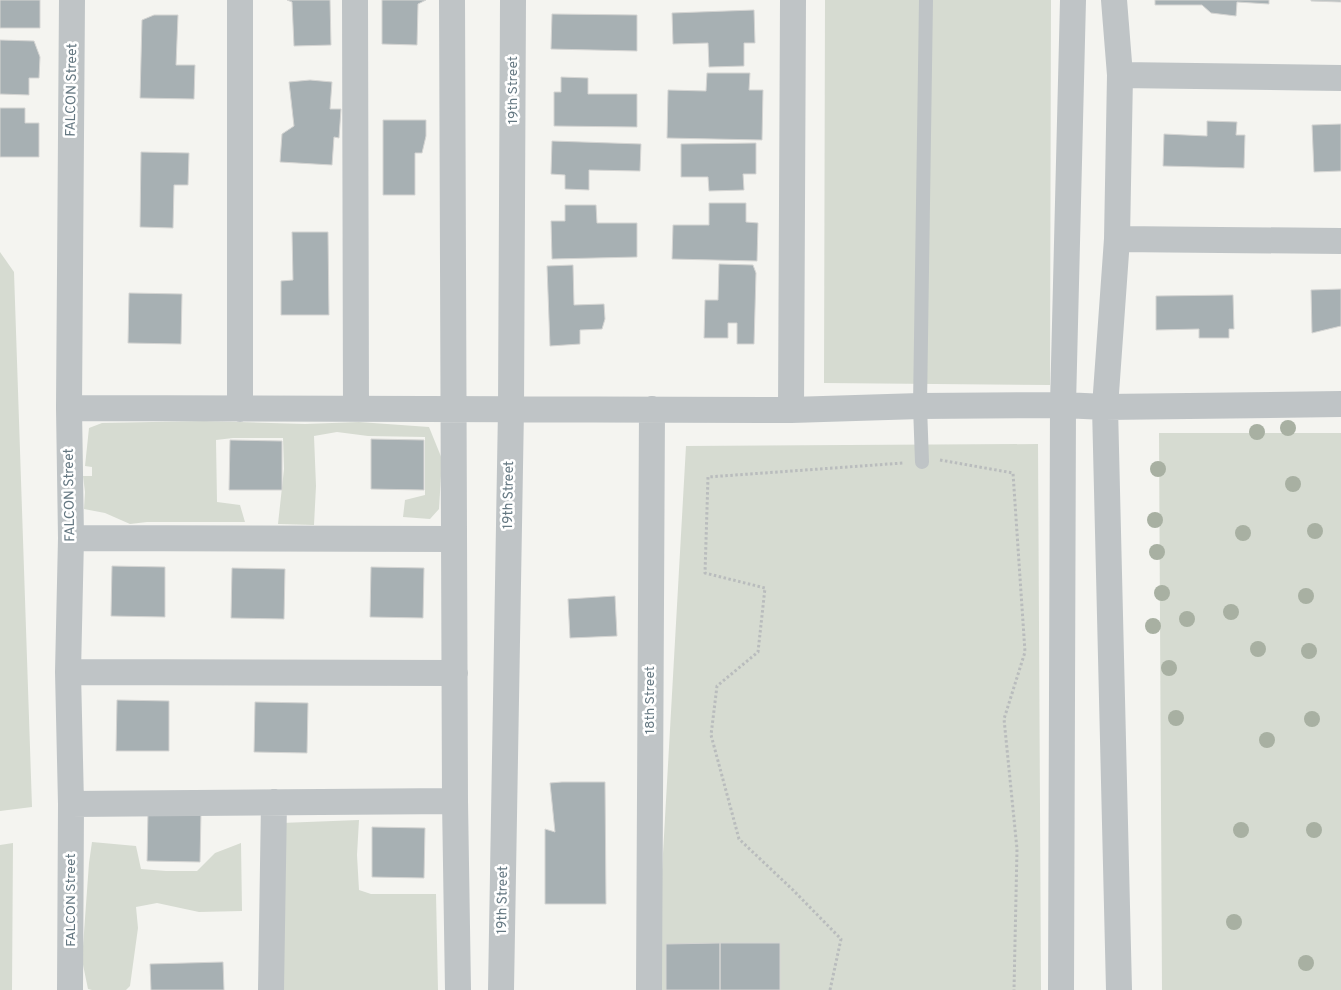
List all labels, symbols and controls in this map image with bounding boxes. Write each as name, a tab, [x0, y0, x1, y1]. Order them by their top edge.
street label: FALCON Street	[63, 43, 81, 137]
street label: 19th Street	[505, 56, 522, 124]
street label: FALCON Street	[61, 448, 79, 542]
street label: 19th Street	[500, 461, 518, 529]
street label: 18th Street	[642, 666, 659, 734]
street label: FALCON Street	[63, 853, 80, 947]
street label: 19th Street	[494, 866, 512, 934]

